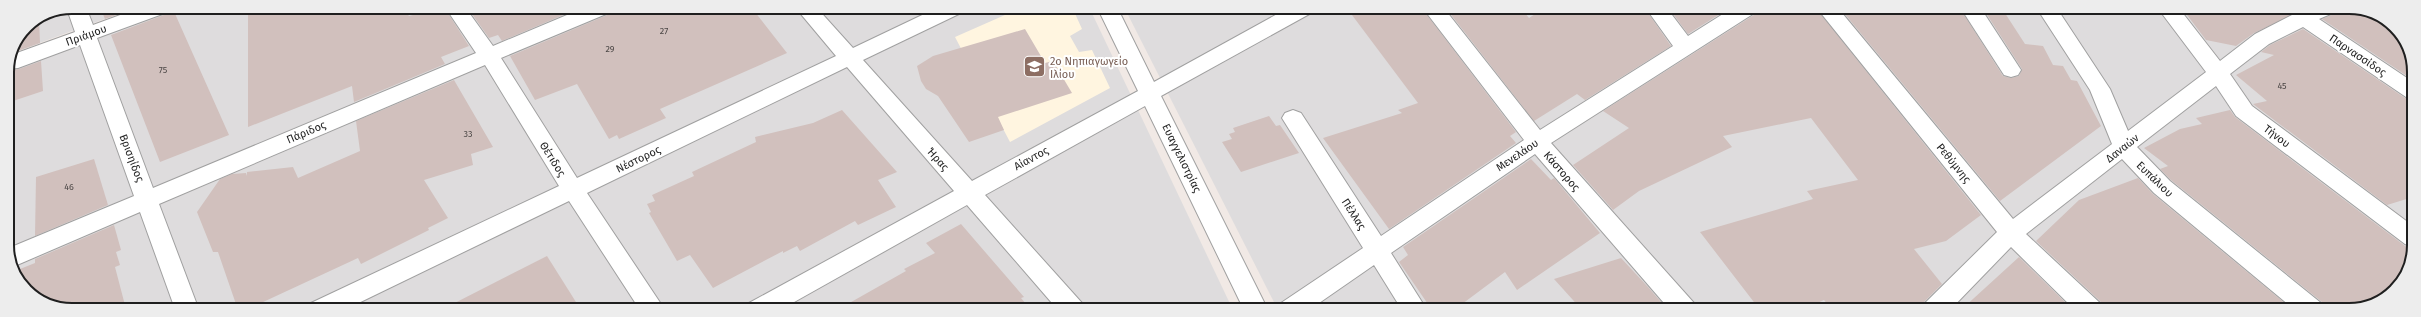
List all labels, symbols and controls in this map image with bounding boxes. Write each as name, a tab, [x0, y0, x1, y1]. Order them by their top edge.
street label: Πριάμου	[64, 22, 108, 49]
house number: 27	[660, 26, 668, 36]
street label: Παρνασσίδος	[2327, 32, 2389, 79]
house number: 29	[605, 44, 615, 54]
school or university icon: 2ο Νηπιαγωγείο Ιλίου	[1022, 54, 1048, 80]
place label: 2ο Νηπιαγωγείο Ιλίου	[1050, 55, 1128, 81]
house number: 75	[159, 65, 168, 75]
house number: 45	[2277, 81, 2287, 91]
street label: Πάριδος	[285, 118, 328, 147]
street label: Ευαγγελιστρίας	[1159, 122, 1204, 195]
street label: Τήνου	[2261, 122, 2292, 151]
house number: 33	[464, 129, 472, 139]
street label: Δαναών	[2103, 131, 2142, 165]
street label: Βρισηίδος	[116, 132, 147, 184]
street label: Μενελάου	[1494, 136, 1541, 174]
street label: Θέτιδος	[537, 139, 568, 179]
street label: Ρεθύμνης	[1934, 141, 1973, 186]
street label: Νέστορος	[614, 143, 663, 176]
street label: Αίαντος	[1012, 144, 1051, 173]
street label: Ήρας	[924, 145, 951, 174]
street label: Κάστορος	[1541, 149, 1582, 194]
street label: Ευπάλιου	[2134, 159, 2176, 200]
house number: 46	[64, 182, 74, 192]
street label: Πέλλας	[1339, 196, 1368, 232]

